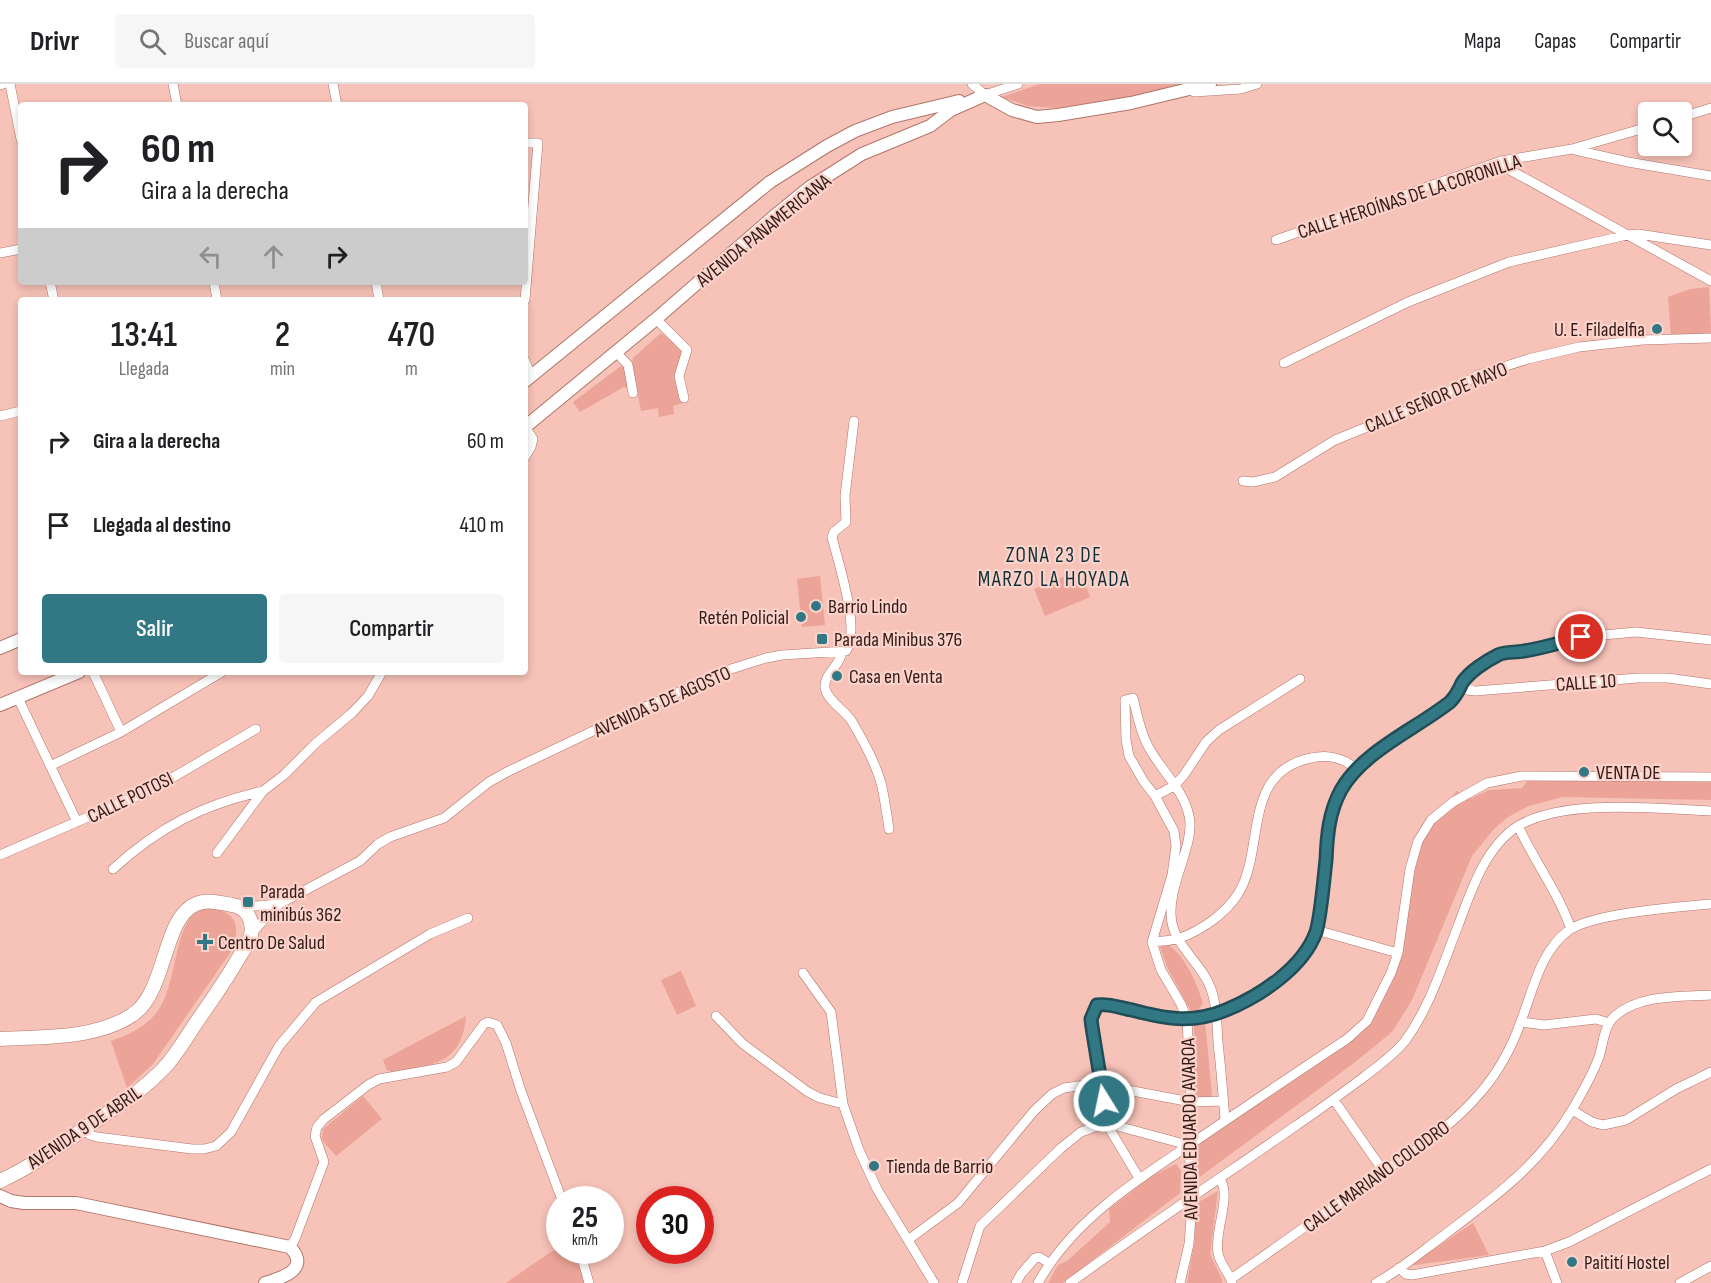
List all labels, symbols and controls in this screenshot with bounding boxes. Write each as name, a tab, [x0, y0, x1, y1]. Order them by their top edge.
search box	[115, 14, 535, 68]
text: Drivr	[30, 25, 79, 58]
icon: search	[136, 25, 169, 58]
text: Buscar aquí	[184, 28, 269, 55]
text: Mapa	[1464, 29, 1501, 54]
text: Capas	[1534, 29, 1576, 54]
text: Compartir	[1609, 29, 1681, 54]
map controls	[1638, 102, 1692, 156]
button: search	[1638, 102, 1692, 156]
text: 60 m	[141, 124, 215, 175]
icon: right	[42, 126, 120, 204]
street label: CALLE HEROÍNAS DE LA CORONILLA	[1295, 149, 1524, 244]
street label: AVENIDA PANAMERICANA	[691, 169, 836, 293]
text: Gira a la derecha	[141, 175, 289, 207]
icon: left	[194, 240, 227, 273]
icon: ahead	[257, 240, 290, 273]
icon: right	[320, 240, 353, 273]
text: 13:41	[111, 314, 177, 357]
text: 2	[275, 314, 290, 357]
text: 470	[388, 314, 435, 357]
place label: U. E. Filadelfia	[1554, 318, 1645, 342]
marker: U. E. Filadelfia	[1650, 322, 1664, 336]
text: Llegada	[119, 357, 169, 381]
text: min	[270, 357, 295, 381]
text: m	[405, 357, 418, 381]
street label: CALLE SEÑOR DE MAYO	[1362, 357, 1511, 439]
icon: right	[42, 425, 75, 458]
text: Gira a la derecha	[93, 428, 220, 455]
text: 60 m	[467, 428, 504, 455]
icon: arrive	[42, 509, 75, 542]
text: Llegada al destino	[93, 512, 231, 539]
text: 410 m	[460, 512, 504, 539]
district label: ZONA 23 DE MARZO LA HOYADA	[978, 543, 1130, 592]
button: Salir	[42, 594, 267, 663]
button: Compartir	[279, 594, 504, 663]
place label: Barrio Lindo	[828, 595, 908, 619]
marker: Barrio Lindo	[809, 599, 823, 613]
place label: Retén Policial	[699, 606, 789, 630]
marker: Retén Policial	[794, 610, 808, 624]
pin	[1555, 611, 1606, 662]
icon: arrive	[1564, 620, 1597, 653]
place label: Parada Minibus 376	[834, 628, 962, 652]
marker: Parada Minibus 376	[815, 632, 829, 646]
street label: AVENIDA 5 DE AGOSTO	[589, 661, 735, 743]
place label: Casa en Venta	[849, 665, 943, 689]
marker: Casa en Venta	[830, 669, 844, 683]
street label: CALLE 10	[1555, 669, 1617, 697]
place label: VENTA DE	[1596, 761, 1661, 785]
marker: VENTA DE	[1577, 765, 1591, 779]
street label: CALLE POTOSI	[84, 767, 177, 829]
place label: Parada minibús 362	[260, 880, 341, 927]
marker: Parada minibús 362	[241, 895, 255, 909]
place label: Centro De Salud	[218, 931, 325, 955]
marker: Centro De Salud	[196, 933, 214, 951]
street label: AVENIDA EDUARDO AVAROA	[1176, 1038, 1204, 1221]
position arrow	[1072, 1069, 1136, 1133]
street label: AVENIDA 9 DE ABRIL	[22, 1081, 147, 1175]
street label: CALLE MARIANO COLODRO	[1299, 1116, 1455, 1238]
place label: Tienda de Barrio	[886, 1155, 993, 1179]
marker: Tienda de Barrio	[867, 1159, 881, 1173]
speed limit sign: 30	[636, 1186, 714, 1264]
text: 25	[572, 1200, 598, 1236]
text: km/h	[572, 1231, 598, 1250]
place label: Paitití Hostel	[1584, 1251, 1670, 1275]
marker: Paitití Hostel	[1565, 1255, 1579, 1269]

